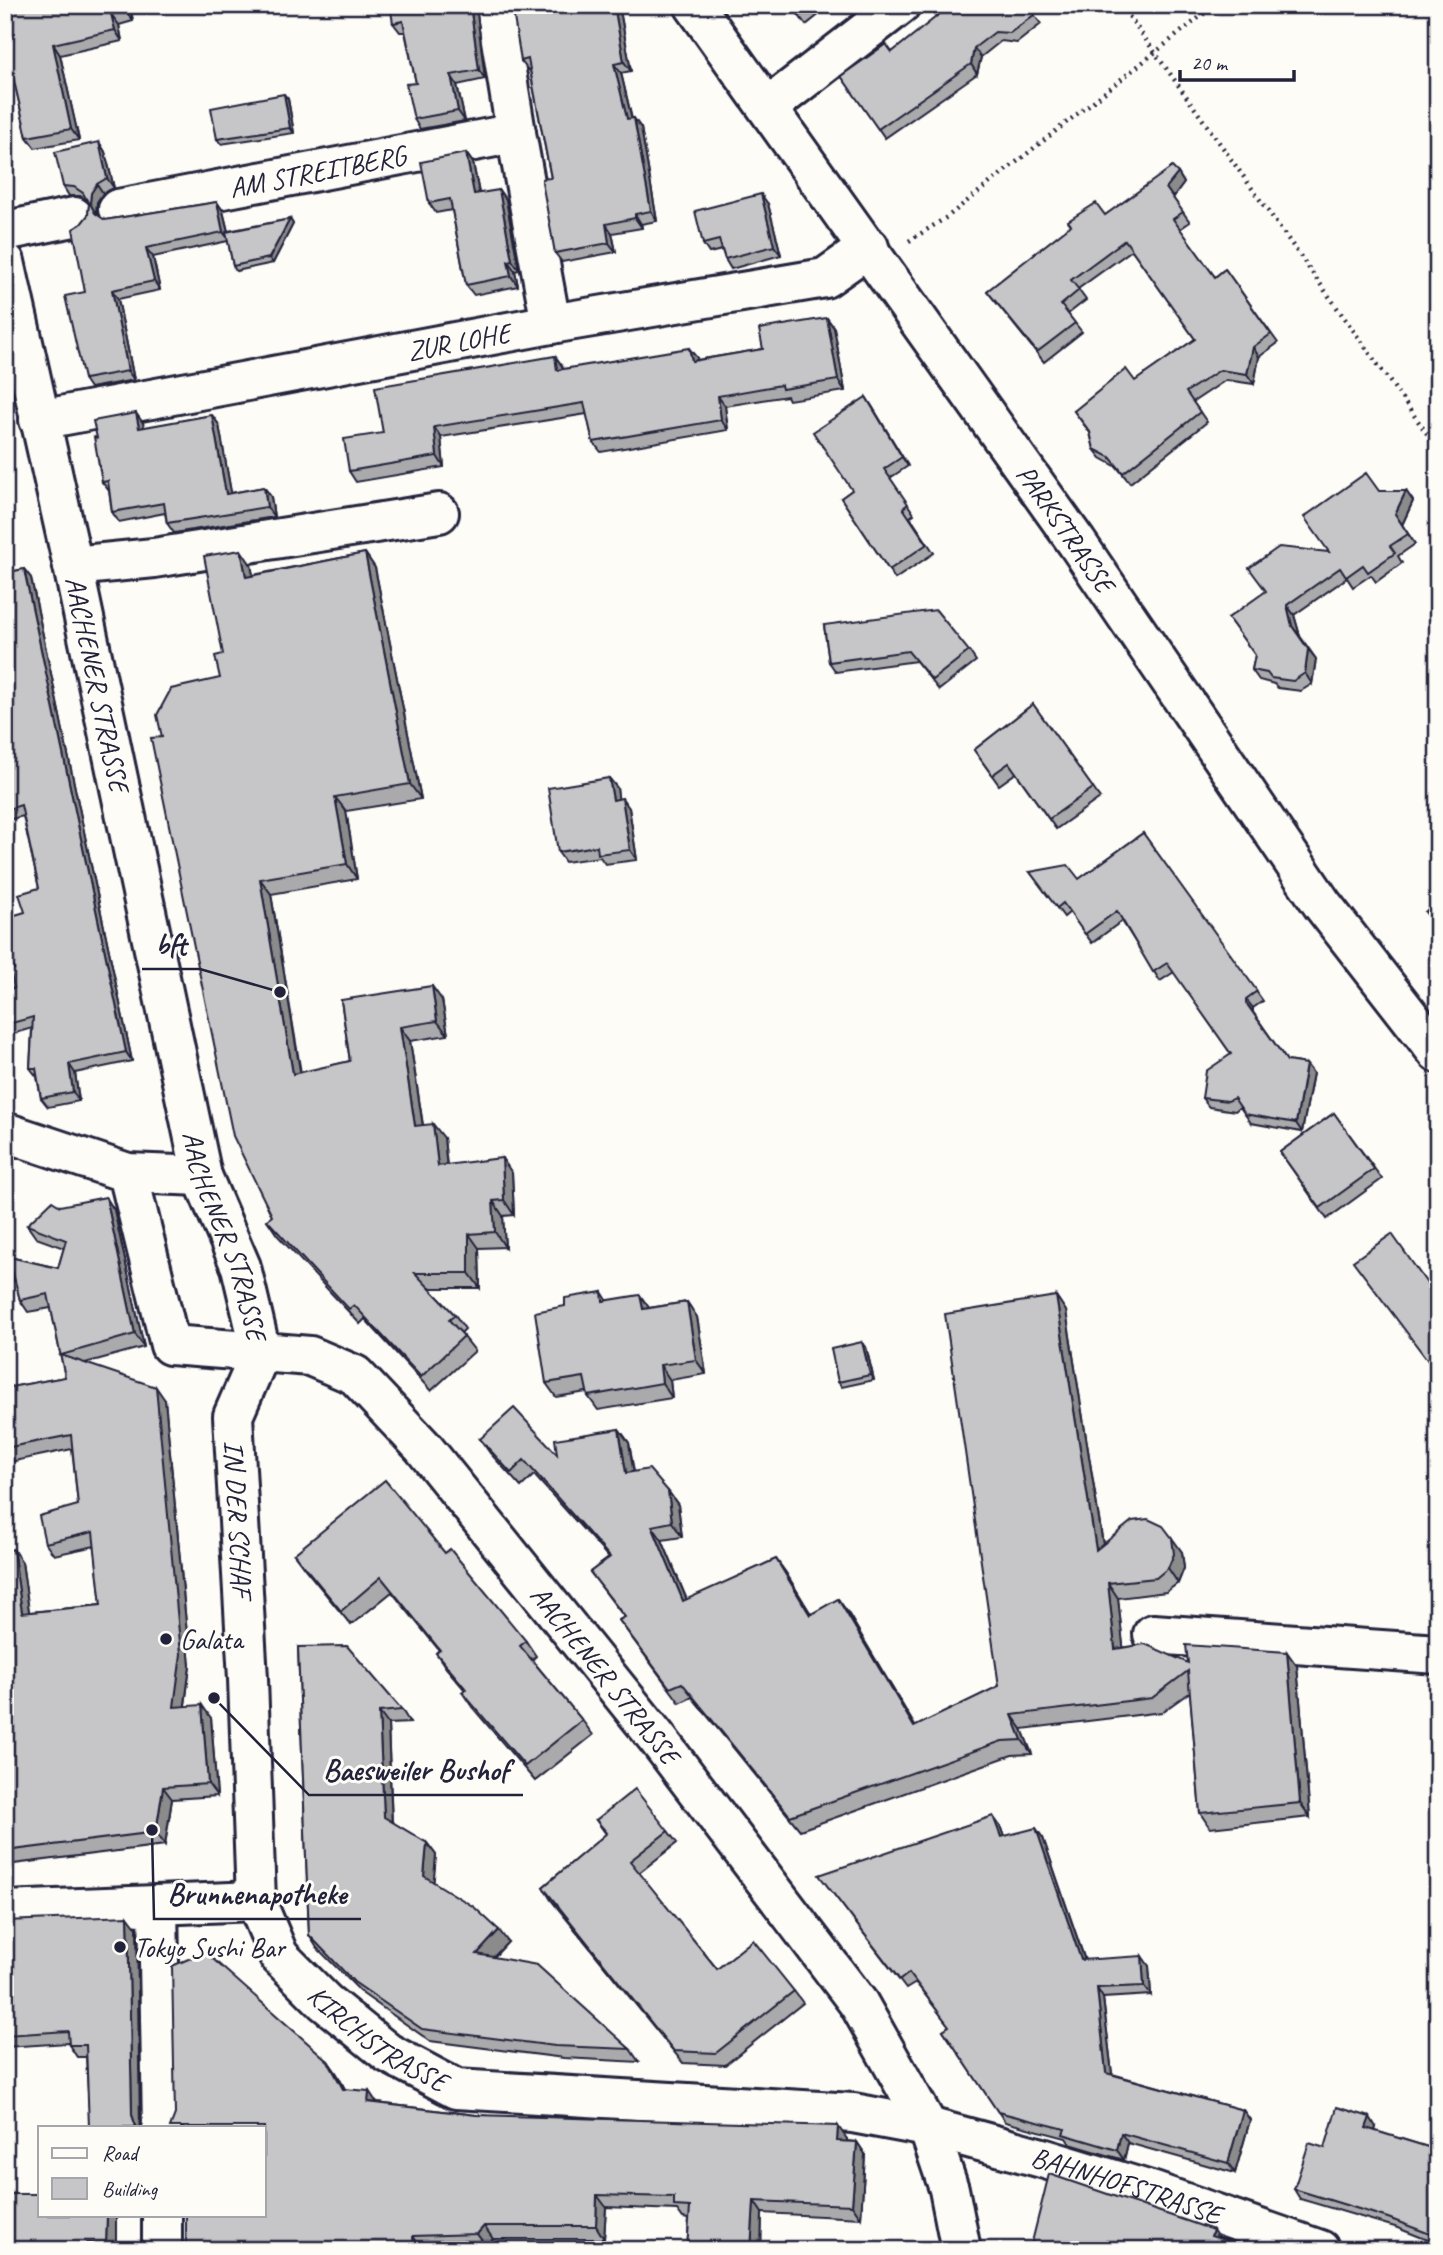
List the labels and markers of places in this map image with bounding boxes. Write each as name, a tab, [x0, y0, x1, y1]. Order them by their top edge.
callout: bft	[142, 918, 200, 969]
place label: Galata	[180, 1622, 245, 1657]
marker: Galata	[158, 1631, 174, 1647]
callout: Baesweiler Bushof	[309, 1744, 523, 1795]
callout: Brunnenapotheke	[154, 1868, 361, 1919]
place label: Tokyo Sushi Bar	[134, 1930, 287, 1965]
marker: Tokyo Sushi Bar	[112, 1939, 128, 1955]

